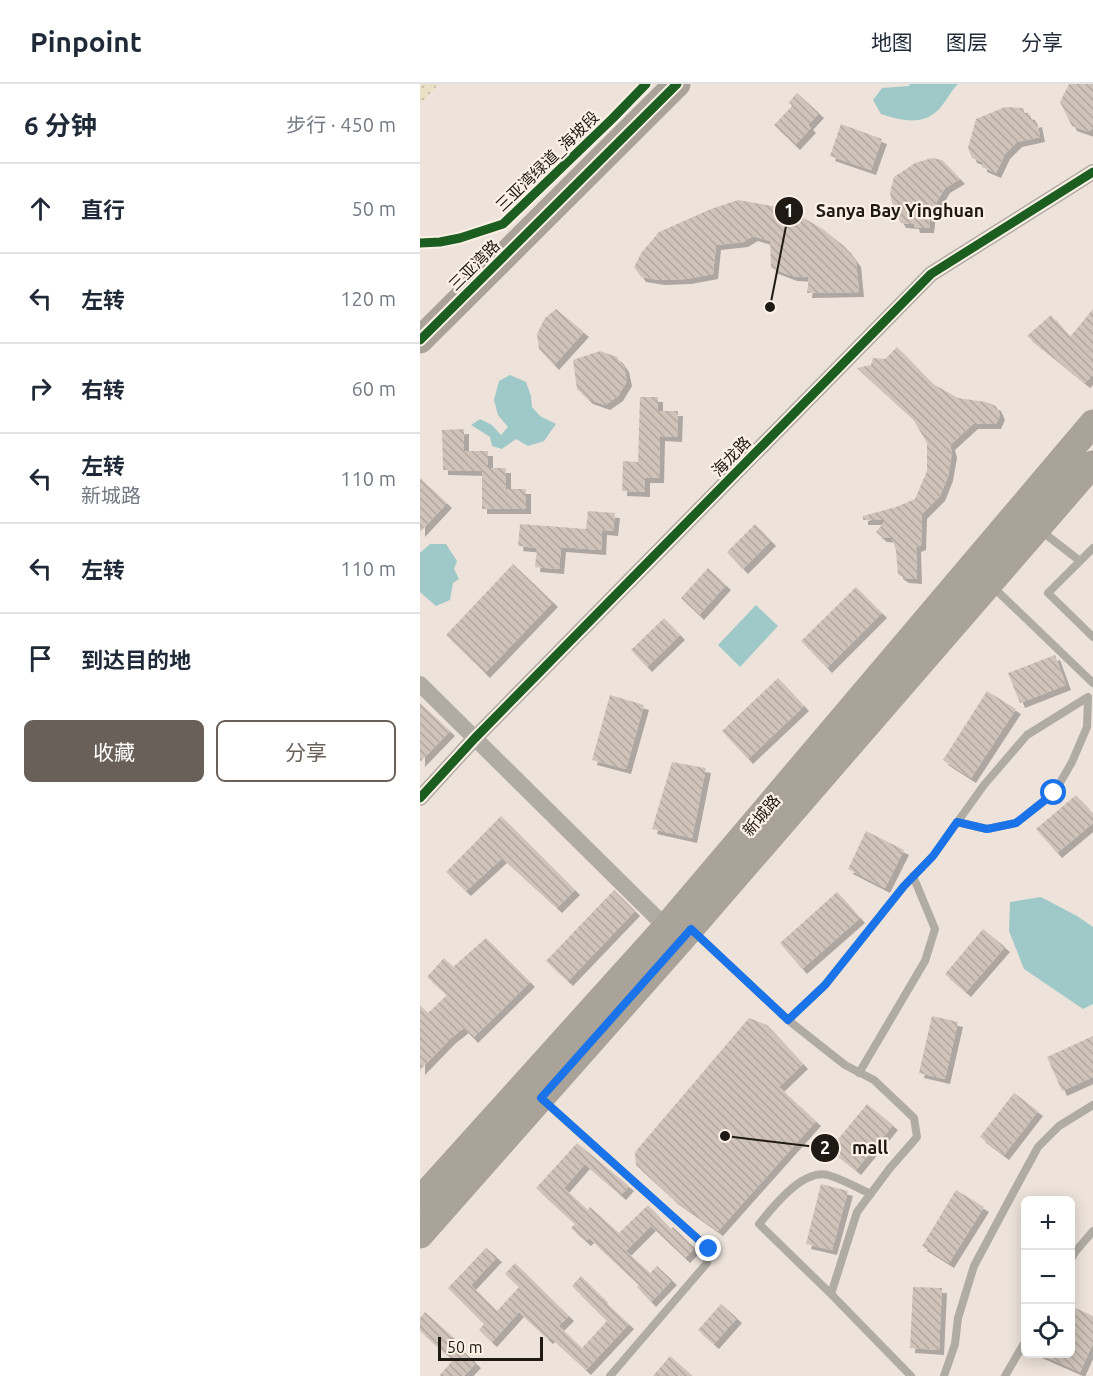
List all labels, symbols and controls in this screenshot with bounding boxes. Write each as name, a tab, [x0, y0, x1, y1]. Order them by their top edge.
text: Pinpoint	[30, 26, 142, 57]
text: 地图	[871, 30, 913, 54]
text: 图层	[946, 30, 988, 54]
text: 分享	[1021, 30, 1063, 54]
street label: 三亚湾绿道_海坡段	[492, 107, 603, 215]
text: 6 分钟	[24, 111, 97, 140]
text: 步行 · 450 m	[286, 113, 396, 136]
icon: ahead	[24, 192, 57, 225]
callout: Sanya Bay Yinghuan	[774, 193, 996, 229]
text: 直行	[81, 197, 125, 222]
text: 50 m	[352, 197, 396, 220]
text: 1	[784, 200, 794, 220]
text: Sanya Bay Yinghuan	[816, 200, 984, 220]
street label: 三亚湾路	[445, 236, 503, 294]
icon: left	[24, 282, 57, 315]
text: 左转	[81, 287, 125, 312]
text: 120 m	[340, 287, 396, 310]
icon: right	[24, 372, 57, 405]
text: 右转	[81, 377, 125, 402]
text: 60 m	[352, 377, 396, 400]
street label: 海龙路	[708, 432, 754, 480]
text: 左转	[81, 453, 125, 478]
icon: left	[24, 462, 57, 495]
text: 110 m	[340, 467, 396, 490]
text: 新城路	[81, 484, 141, 507]
icon: left	[24, 552, 57, 585]
text: 左转	[81, 557, 125, 582]
text: 110 m	[340, 557, 396, 580]
icon: arrive	[24, 642, 57, 675]
text: 到达目的地	[81, 647, 191, 672]
button: 收藏	[24, 720, 204, 782]
button: 分享	[216, 720, 396, 782]
route start	[1040, 779, 1066, 805]
street label: 新城路	[739, 791, 783, 839]
callout: mall	[810, 1130, 900, 1166]
text: 2	[820, 1137, 830, 1157]
text: mall	[852, 1137, 889, 1157]
map controls	[1021, 1196, 1075, 1358]
button: +	[1021, 1196, 1075, 1250]
route end	[695, 1235, 721, 1261]
button: −	[1021, 1250, 1075, 1304]
button: locate	[1021, 1304, 1075, 1358]
scale bar	[438, 1334, 543, 1362]
text: 50 m	[447, 1338, 483, 1356]

